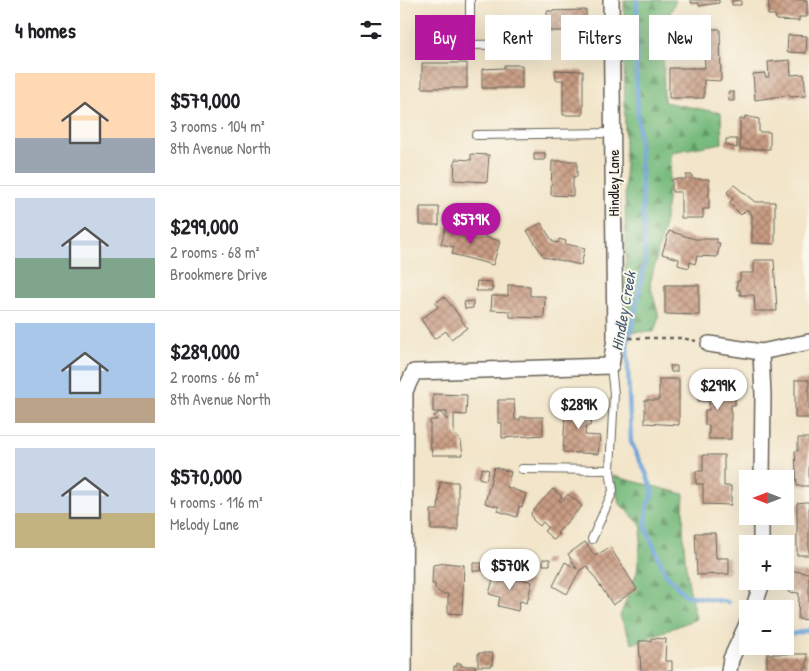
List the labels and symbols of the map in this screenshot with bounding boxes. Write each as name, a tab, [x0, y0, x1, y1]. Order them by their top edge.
street label: Hindley Lane	[603, 149, 624, 216]
pin: $579K	[436, 202, 506, 245]
water label: Hindley Creek	[605, 268, 641, 352]
pin: $299K	[683, 368, 753, 411]
pin: $289K	[544, 388, 614, 430]
north arrow	[739, 470, 794, 525]
pin: $570K	[475, 548, 545, 591]

